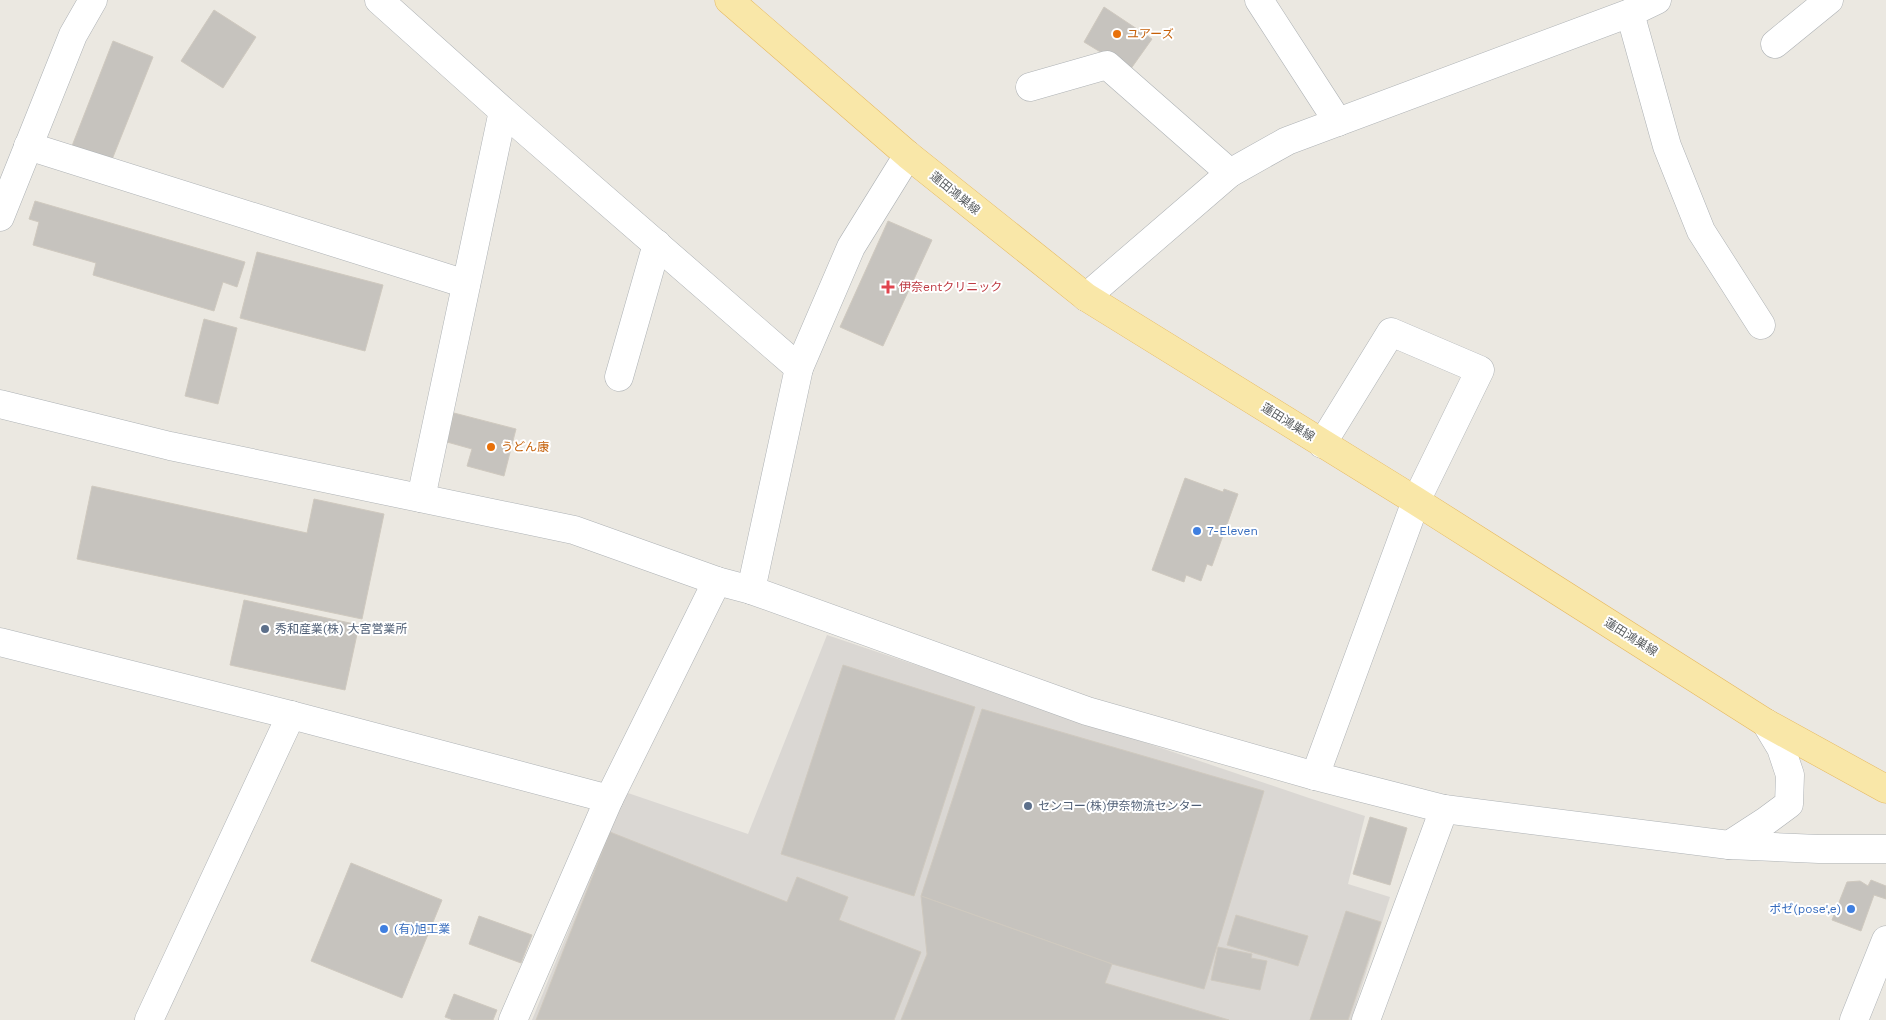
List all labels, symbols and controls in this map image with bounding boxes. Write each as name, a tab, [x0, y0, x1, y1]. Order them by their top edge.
place label: ユアーズ	[1127, 27, 1174, 41]
marker: ユアーズ	[1111, 28, 1123, 40]
street label: 蓮田鴻巣線	[927, 169, 983, 217]
marker: 伊奈entクリニック	[881, 280, 895, 294]
place label: 伊奈entクリニック	[899, 280, 1002, 294]
street label: 蓮田鴻巣線	[1259, 400, 1317, 444]
place label: うどん康	[501, 440, 549, 454]
marker: うどん康	[485, 441, 497, 453]
place label: 7-Eleven	[1207, 524, 1258, 538]
marker: 7-Eleven	[1191, 525, 1203, 537]
street label: 蓮田鴻巣線	[1602, 615, 1660, 659]
place label: 秀和産業(株) 大宮営業所	[275, 622, 408, 636]
marker: 秀和産業(株) 大宮営業所	[259, 623, 271, 635]
place label: センコー(株)伊奈物流センター	[1038, 799, 1202, 813]
marker: センコー(株)伊奈物流センター	[1022, 800, 1034, 812]
place label: ポゼ(pose',e)	[1770, 902, 1841, 916]
marker: ポゼ(pose',e)	[1845, 903, 1857, 915]
place label: (有)旭工業	[394, 922, 450, 936]
marker: (有)旭工業	[378, 923, 390, 935]

